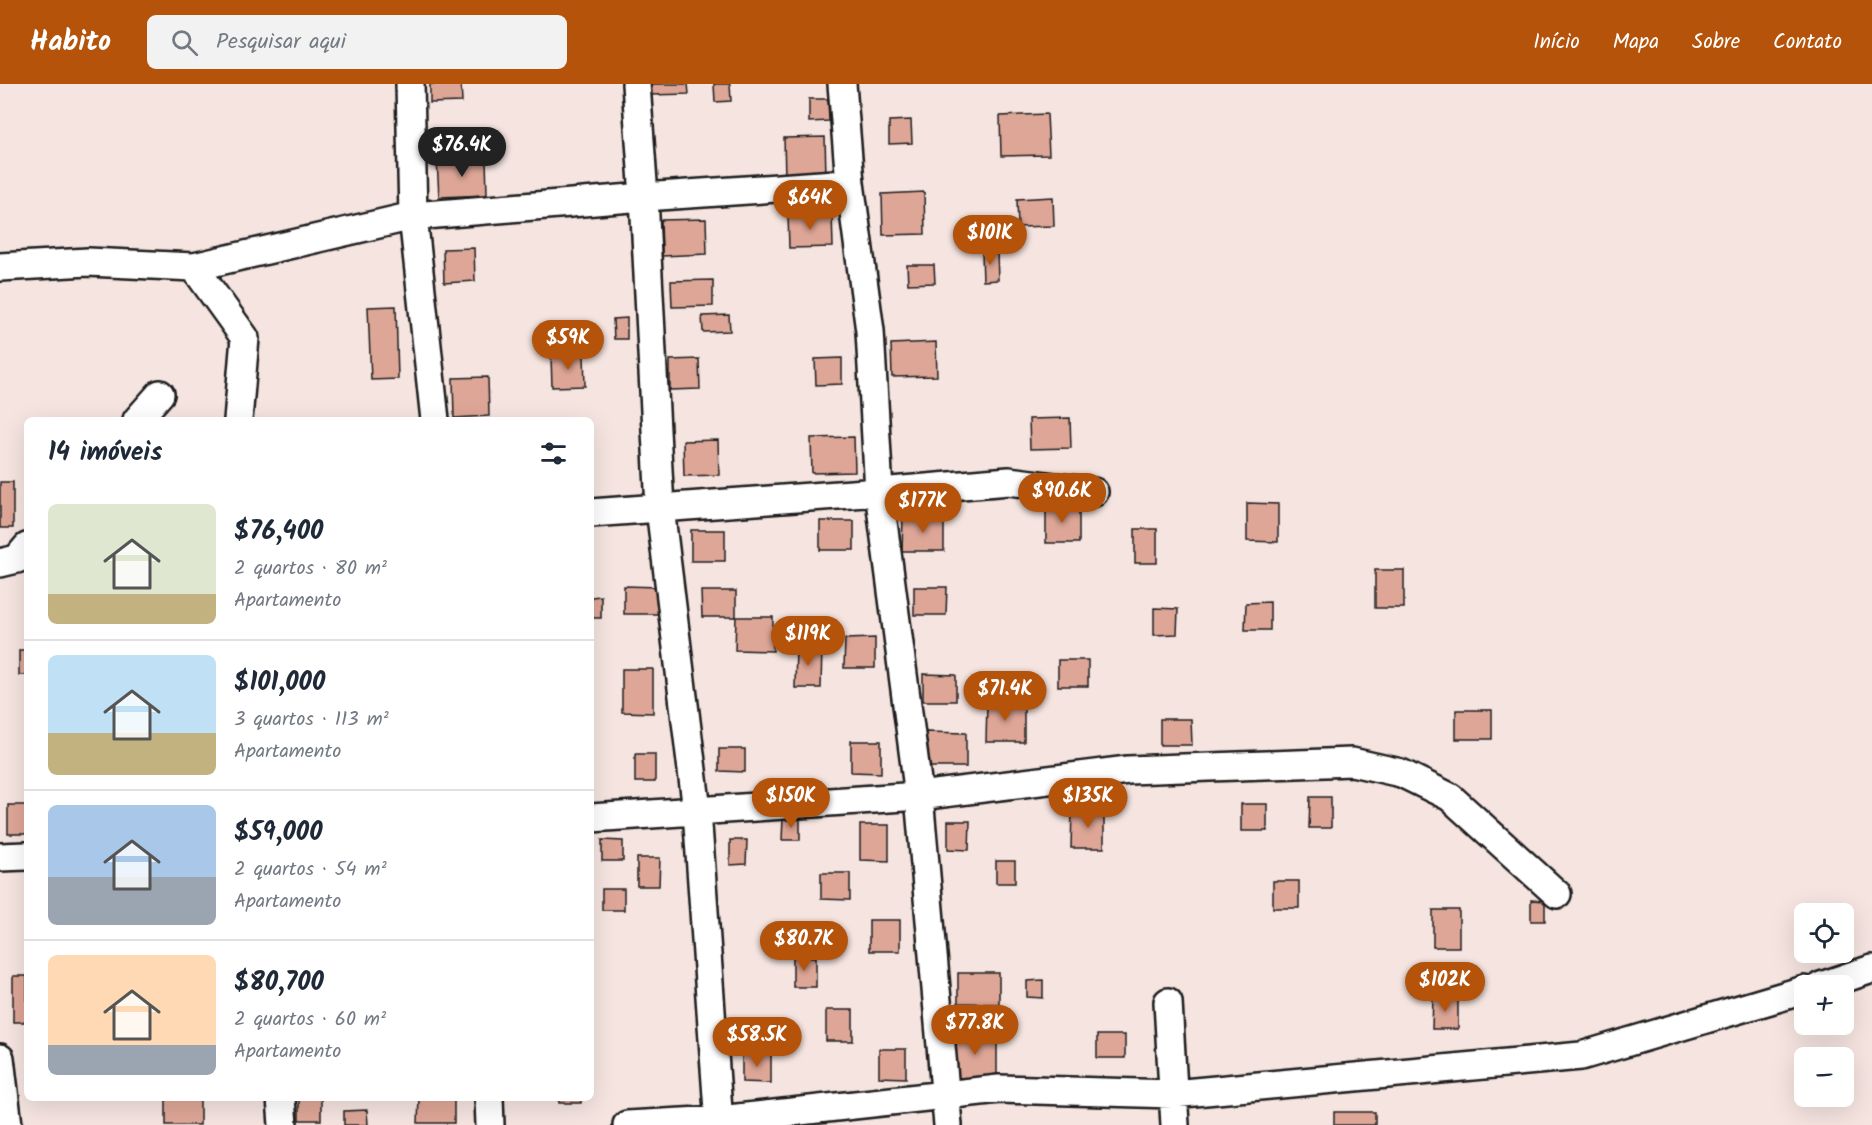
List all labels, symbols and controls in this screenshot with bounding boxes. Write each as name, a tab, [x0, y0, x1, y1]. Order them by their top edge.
search box	[147, 15, 567, 69]
text: Habito	[30, 20, 111, 65]
text: Pesquisar aqui	[216, 25, 346, 60]
icon: search	[168, 26, 201, 59]
text: Início	[1533, 26, 1580, 59]
text: Mapa	[1613, 26, 1659, 59]
text: Sobre	[1692, 26, 1740, 59]
text: Contato	[1773, 26, 1842, 59]
pin: $76.4K	[413, 127, 511, 178]
text: $76.4K	[432, 130, 492, 162]
pin: $64K	[774, 180, 846, 231]
text: $64K	[787, 183, 833, 215]
pin: $101K	[948, 215, 1032, 266]
text: $101K	[967, 218, 1013, 250]
pin: $59K	[532, 320, 604, 371]
text: $59K	[546, 323, 590, 355]
text: 14 imóveis	[48, 432, 162, 474]
icon: filters	[537, 437, 570, 470]
pin: $90.6K	[1013, 473, 1111, 524]
text: $90.6K	[1032, 476, 1092, 508]
pin: $177K	[881, 483, 965, 534]
text: $177K	[899, 486, 947, 518]
text: $76,400	[234, 511, 323, 553]
icon: home	[96, 528, 168, 600]
text: 2 quartos · 80 m²	[234, 553, 387, 585]
text: Apartamento	[234, 585, 341, 617]
pin: $119K	[766, 616, 850, 667]
text: $119K	[785, 619, 831, 651]
text: $101,000	[234, 662, 325, 704]
pin: $71.4K	[956, 671, 1054, 722]
text: $71.4K	[978, 674, 1033, 706]
icon: home	[96, 679, 168, 751]
text: 3 quartos · 113 m²	[234, 704, 389, 736]
text: Apartamento	[234, 736, 341, 768]
pin: $150K	[749, 778, 833, 829]
pin: $135K	[1046, 778, 1130, 829]
text: $150K	[766, 781, 816, 813]
text: $135K	[1063, 781, 1113, 813]
text: $59,000	[234, 812, 323, 854]
icon: home	[96, 829, 168, 901]
text: 2 quartos · 54 m²	[234, 854, 387, 886]
text: Apartamento	[234, 886, 341, 918]
map controls	[1794, 903, 1854, 1107]
button: locate	[1794, 903, 1854, 963]
pin: $80.7K	[755, 921, 853, 972]
text: $80.7K	[774, 924, 834, 956]
text: $80,700	[234, 962, 324, 1004]
pin: $102K	[1403, 962, 1487, 1013]
text: $102K	[1419, 965, 1471, 997]
button: +	[1794, 975, 1854, 1035]
icon: home	[96, 979, 168, 1051]
text: 2 quartos · 60 m²	[234, 1004, 386, 1036]
pin: $77.8K	[926, 1005, 1024, 1056]
text: $77.8K	[945, 1008, 1005, 1040]
pin: $58.5K	[708, 1017, 806, 1068]
text: $58.5K	[727, 1020, 787, 1052]
text: Apartamento	[234, 1036, 341, 1068]
button: −	[1794, 1047, 1854, 1107]

